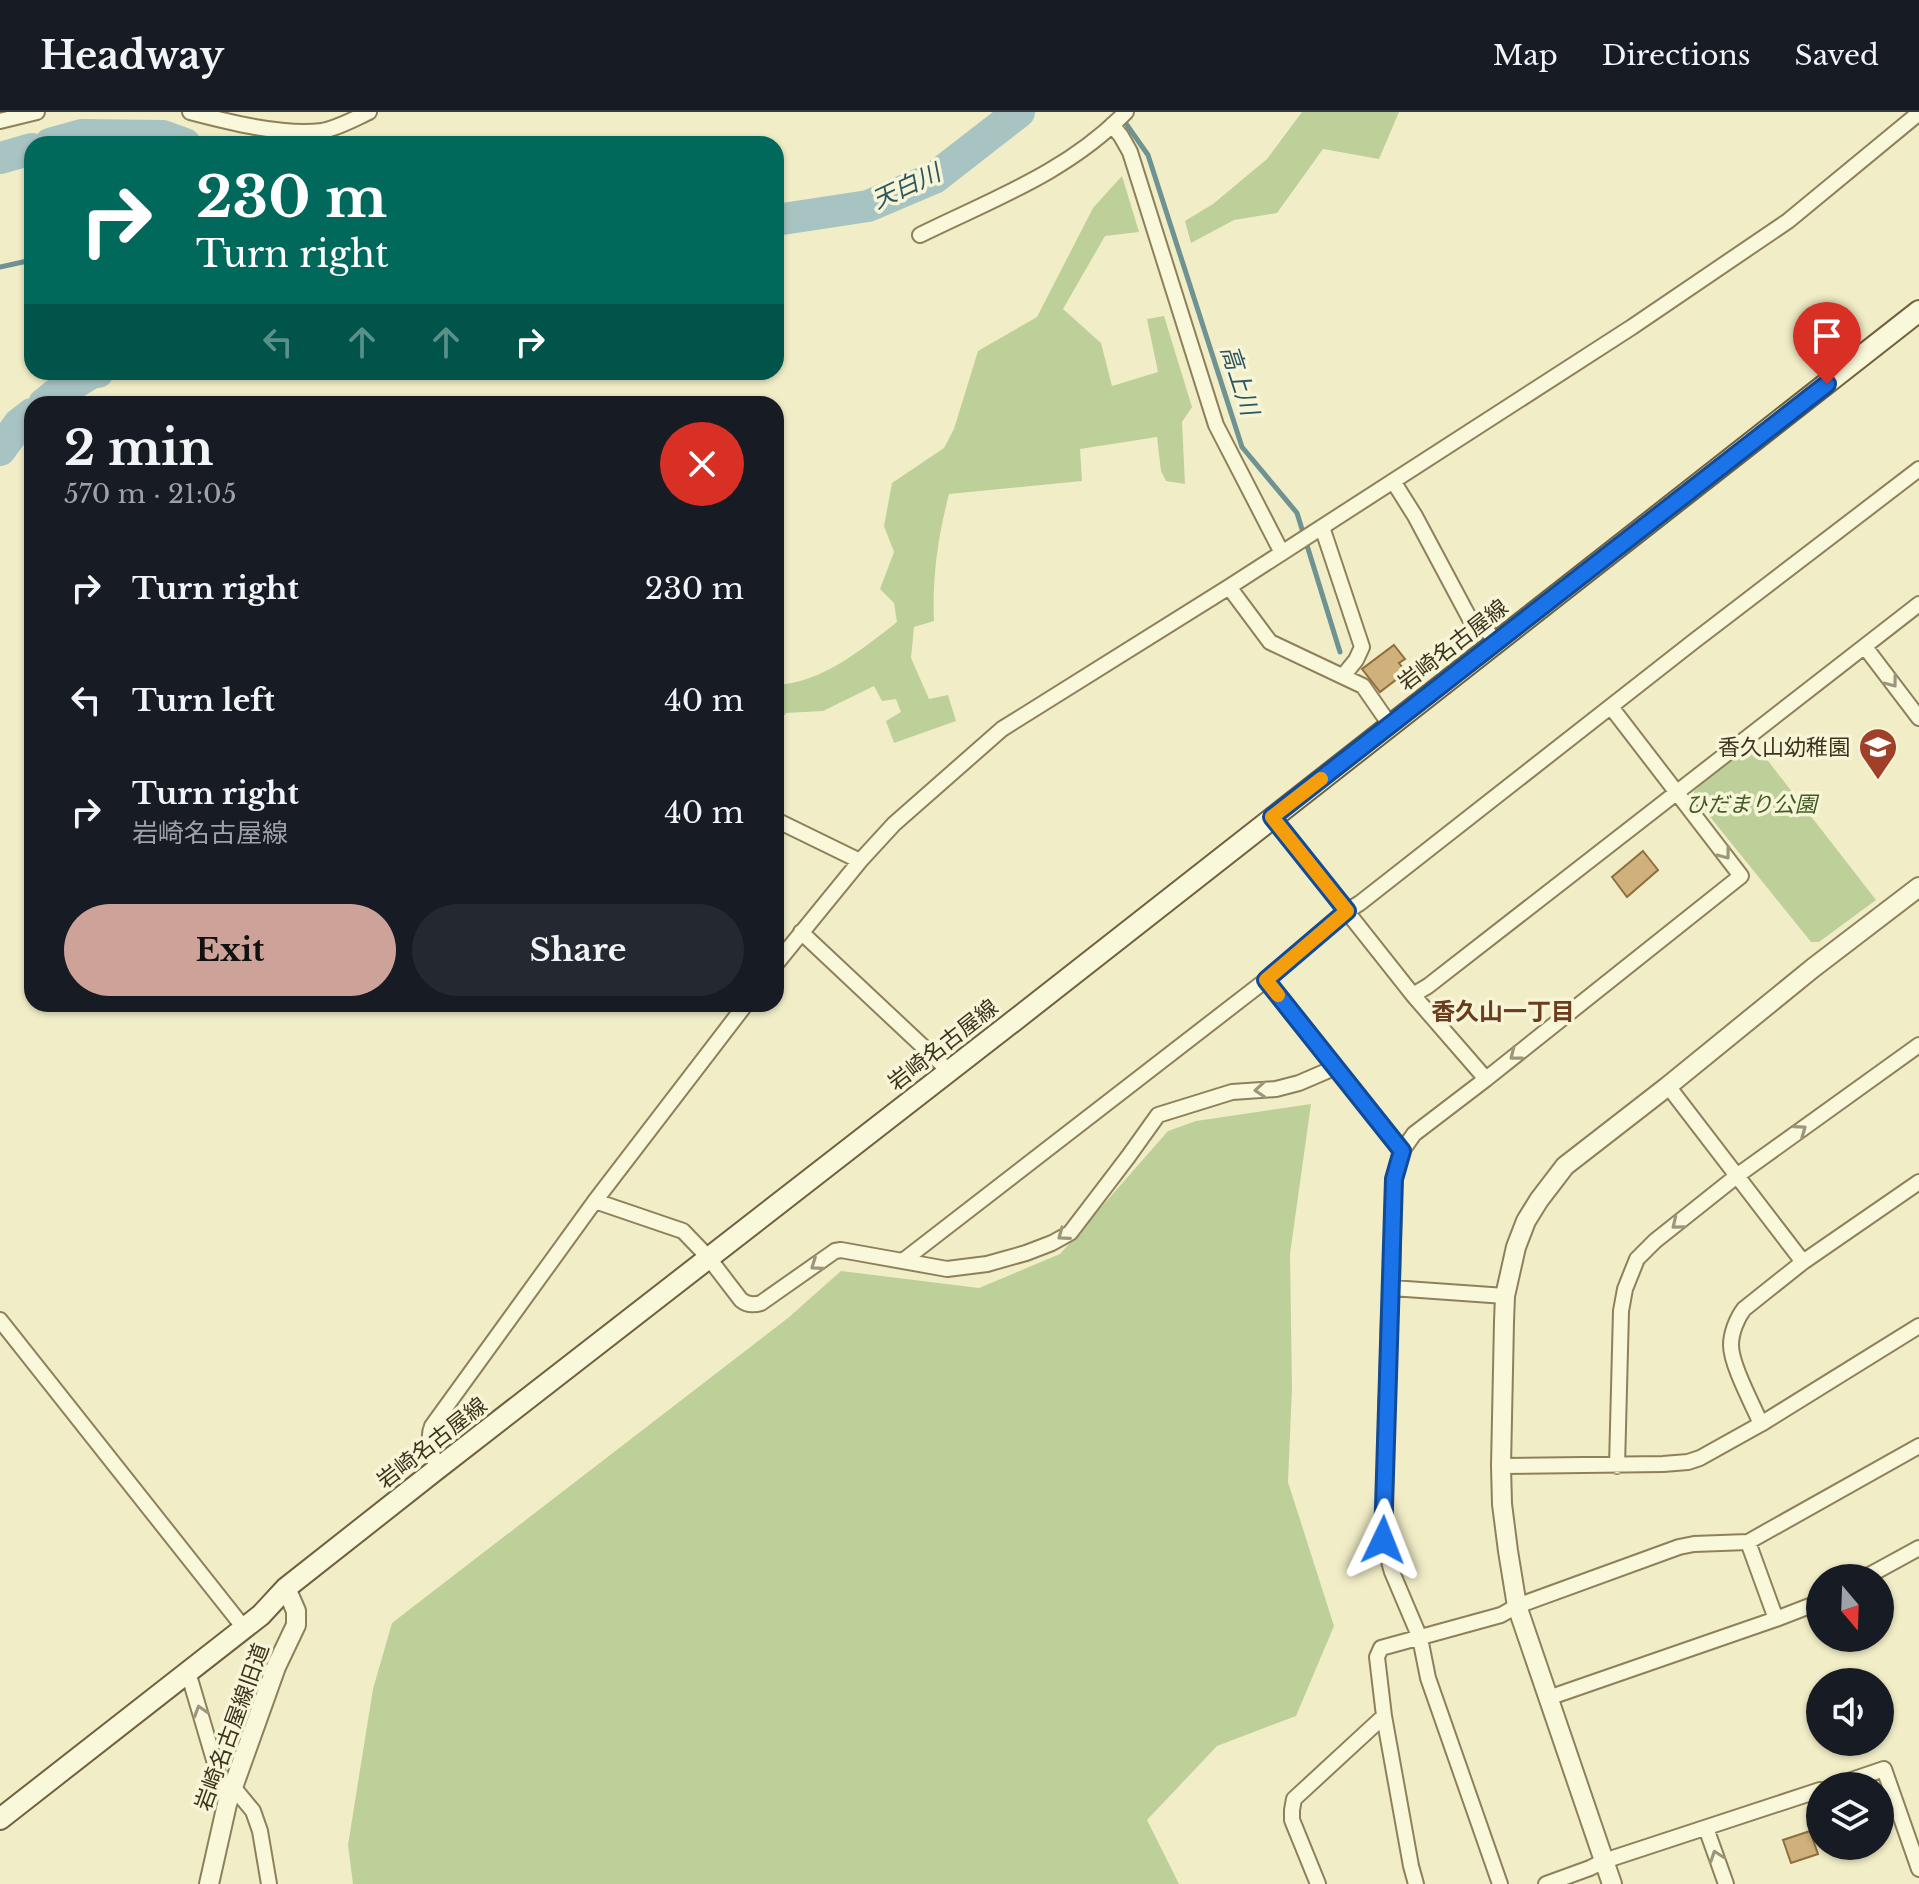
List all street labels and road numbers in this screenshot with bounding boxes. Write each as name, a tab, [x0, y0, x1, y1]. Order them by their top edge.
street label: 岩崎名古屋線	[1393, 594, 1513, 696]
street label: 岩崎名古屋線	[883, 994, 1003, 1096]
street label: 岩崎名古屋線	[372, 1392, 492, 1494]
street label: 岩崎名古屋線旧道	[189, 1640, 275, 1814]

